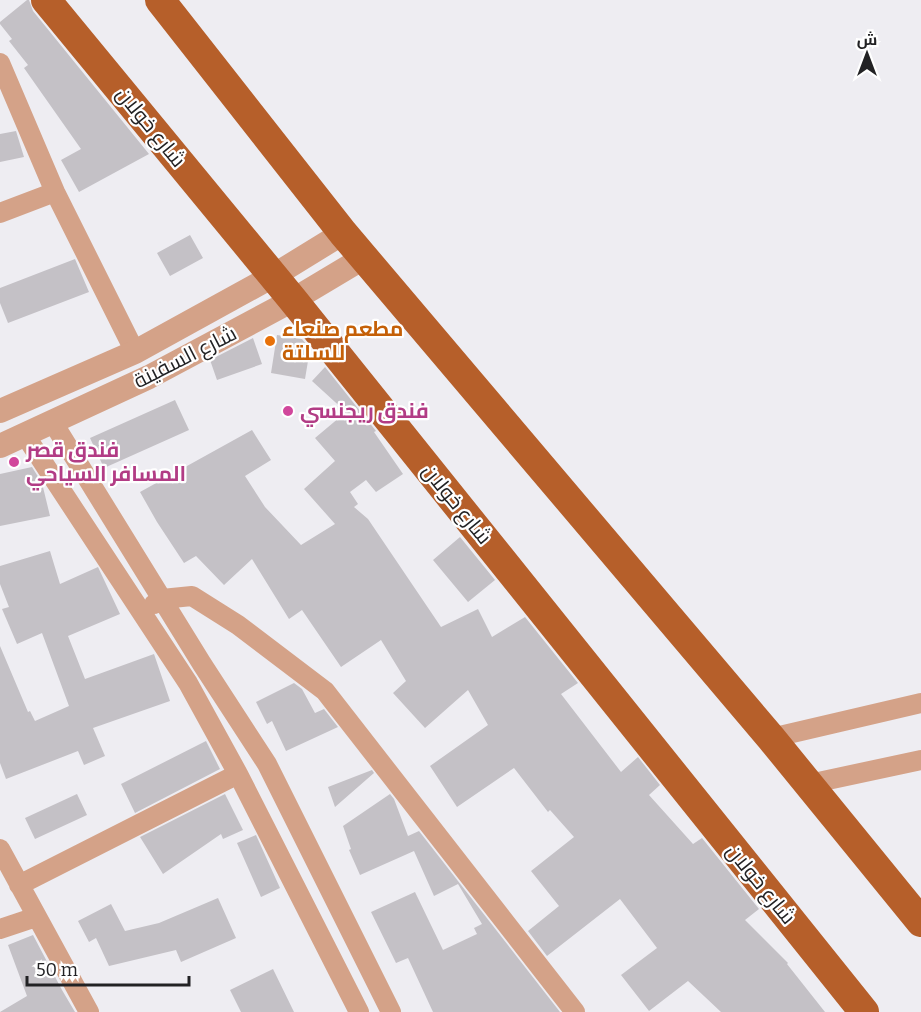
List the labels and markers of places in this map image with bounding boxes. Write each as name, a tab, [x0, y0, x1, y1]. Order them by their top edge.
place label: مطعم صنعاء للسلتة	[282, 316, 404, 366]
marker: مطعم صنعاء للسلتة	[263, 334, 277, 348]
place label: فندق ريجنسي	[300, 398, 429, 427]
marker: فندق ريجنسي	[281, 404, 295, 418]
place label: فندق قصر المسافر السياحي	[25, 437, 186, 491]
marker: فندق قصر المسافر السياحي	[7, 455, 21, 469]

